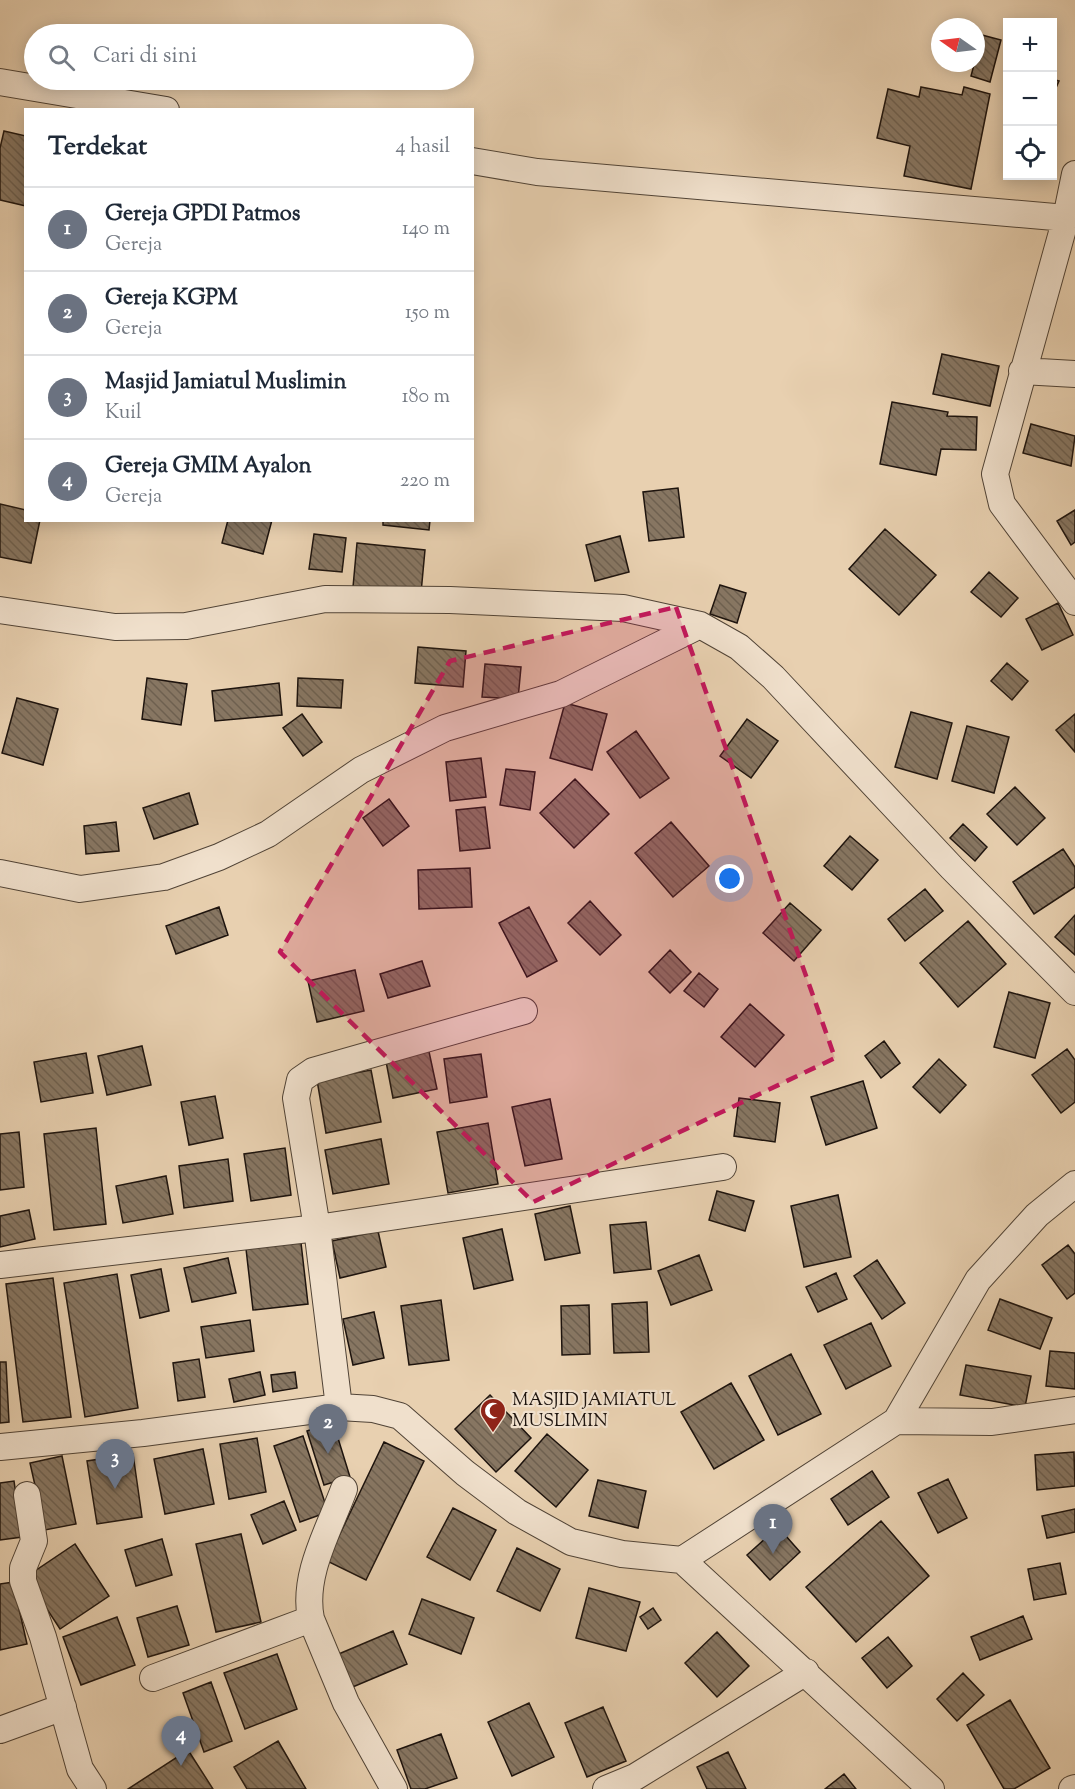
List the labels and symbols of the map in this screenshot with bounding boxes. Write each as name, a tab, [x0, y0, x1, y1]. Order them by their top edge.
north arrow	[931, 18, 985, 72]
your location	[715, 864, 744, 893]
place label: MASJID JAMIATUL MUSLIMIN	[512, 1388, 676, 1435]
mosque icon: MASJID JAMIATUL MUSLIMIN	[478, 1396, 508, 1434]
pin: 2	[308, 1404, 348, 1454]
pin: 3	[96, 1440, 134, 1489]
pin: 1	[754, 1504, 792, 1554]
pin: 4	[162, 1716, 201, 1766]

